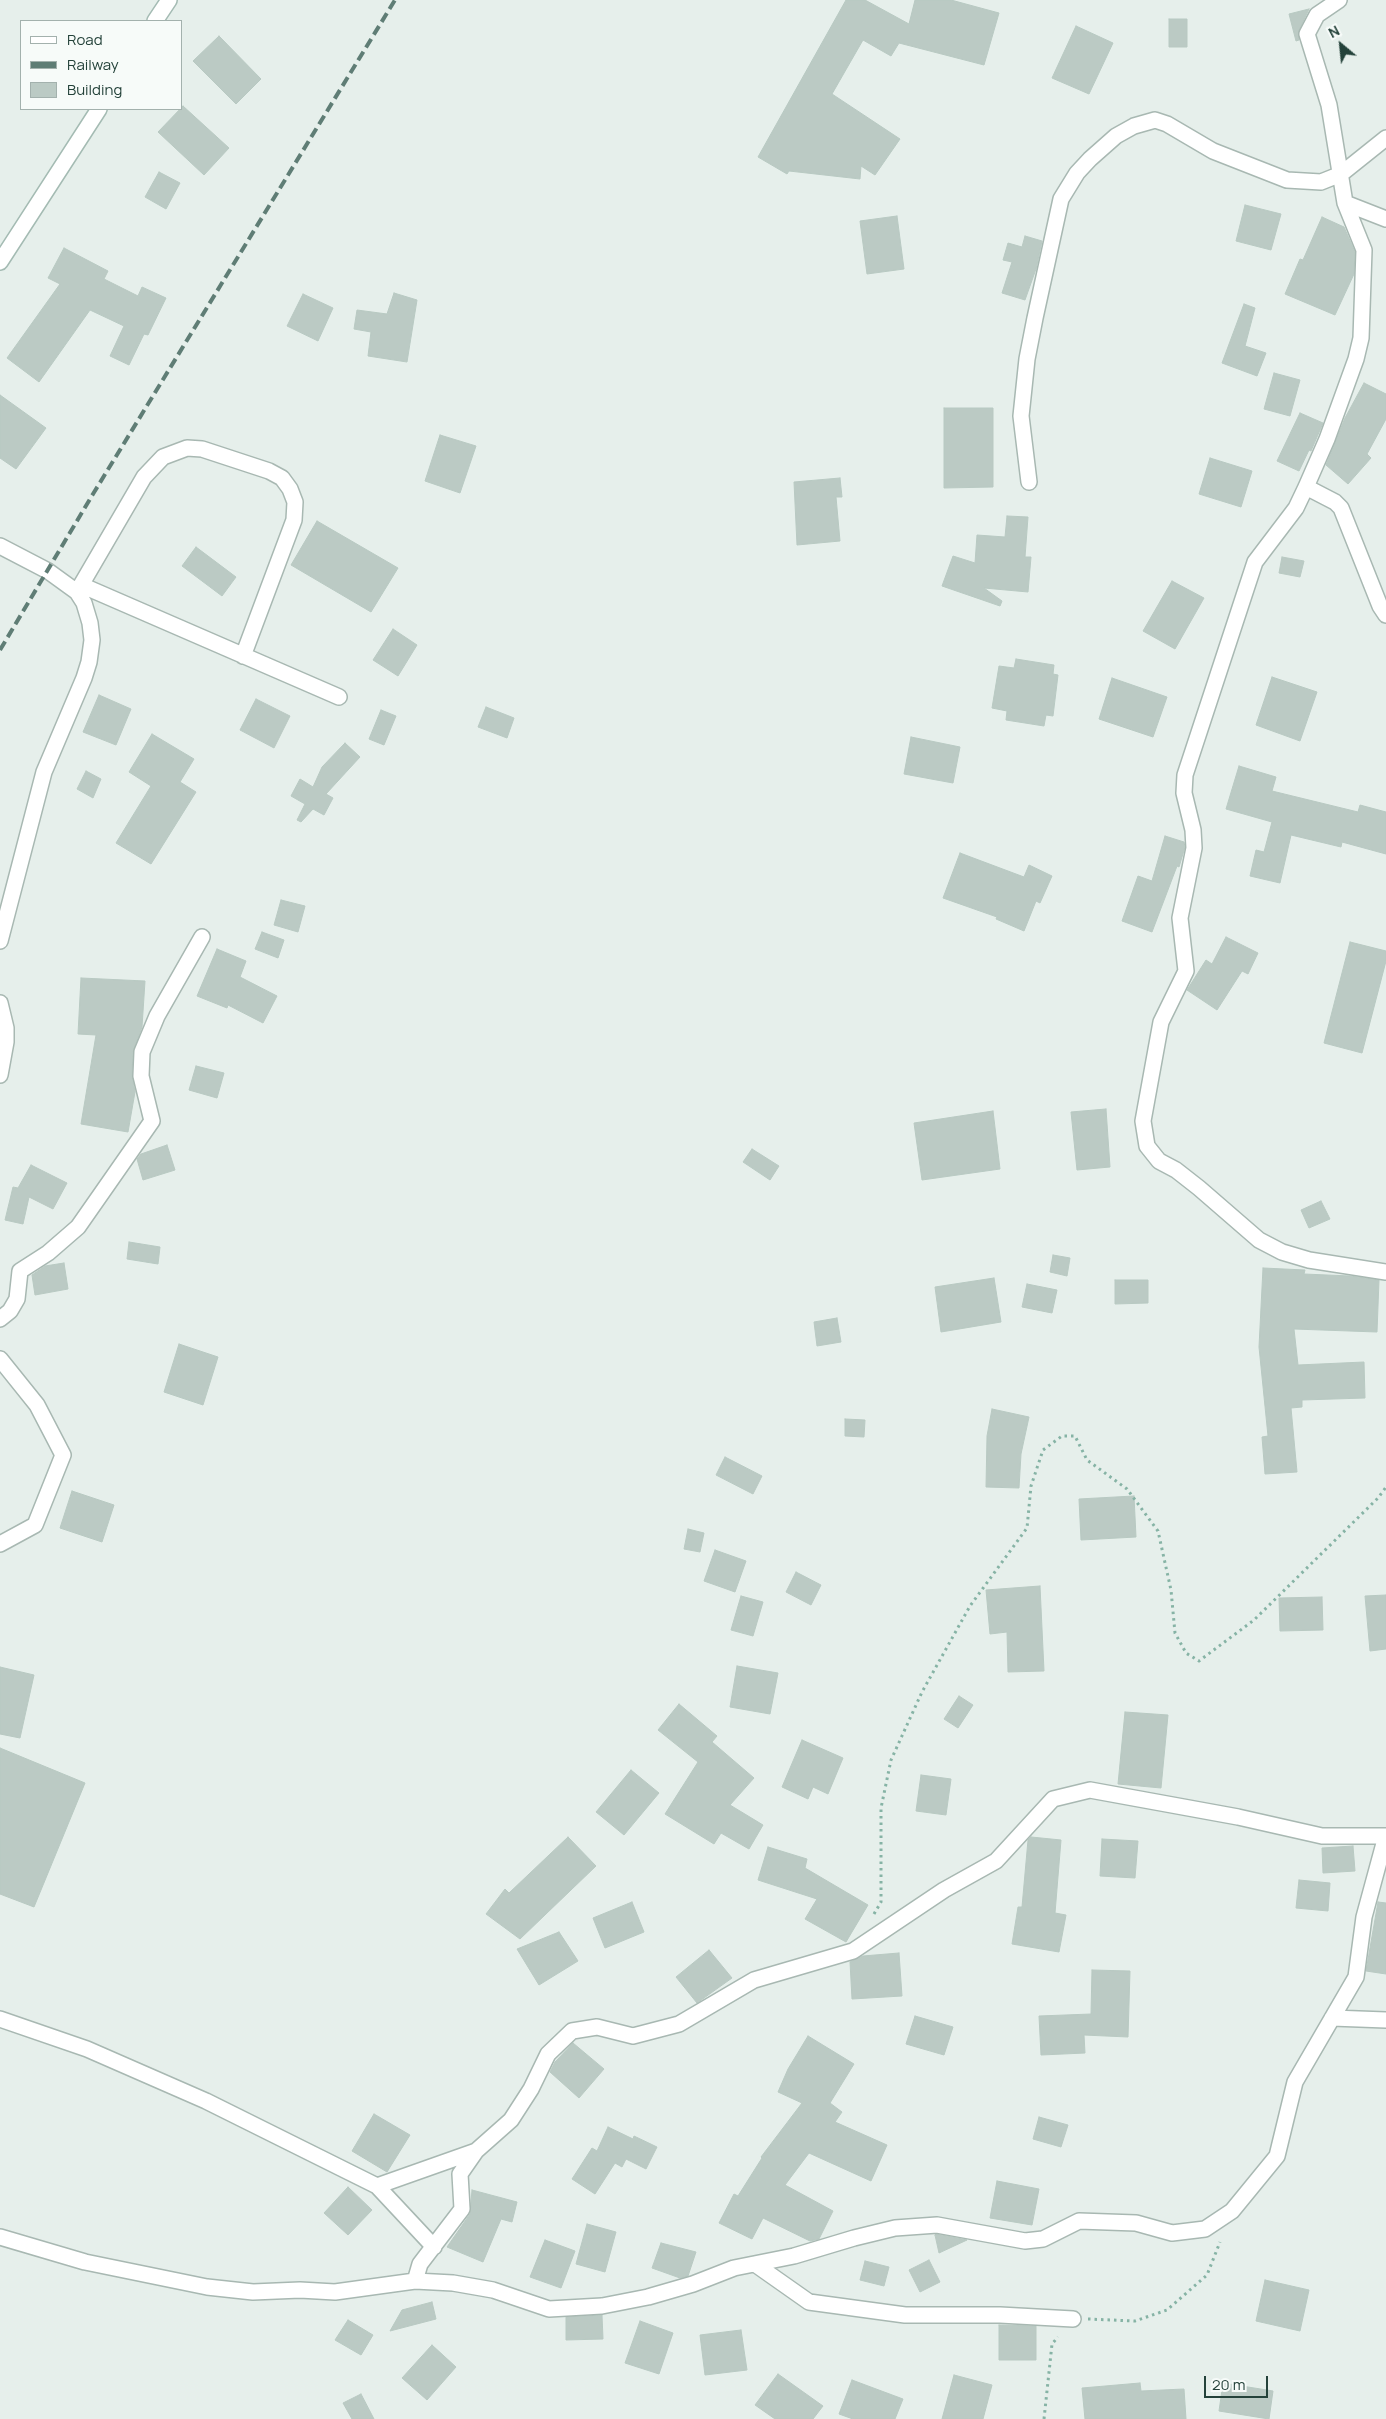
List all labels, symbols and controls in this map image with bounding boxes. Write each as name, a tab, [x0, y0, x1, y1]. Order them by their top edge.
legend	[20, 20, 182, 110]
north arrow	[1316, 20, 1366, 70]
text: N	[1325, 21, 1343, 42]
text: Road	[67, 29, 103, 50]
text: Railway	[67, 54, 119, 75]
text: Building	[67, 79, 122, 100]
scale bar	[1206, 2366, 1270, 2398]
text: 20 m	[1212, 2374, 1245, 2395]

